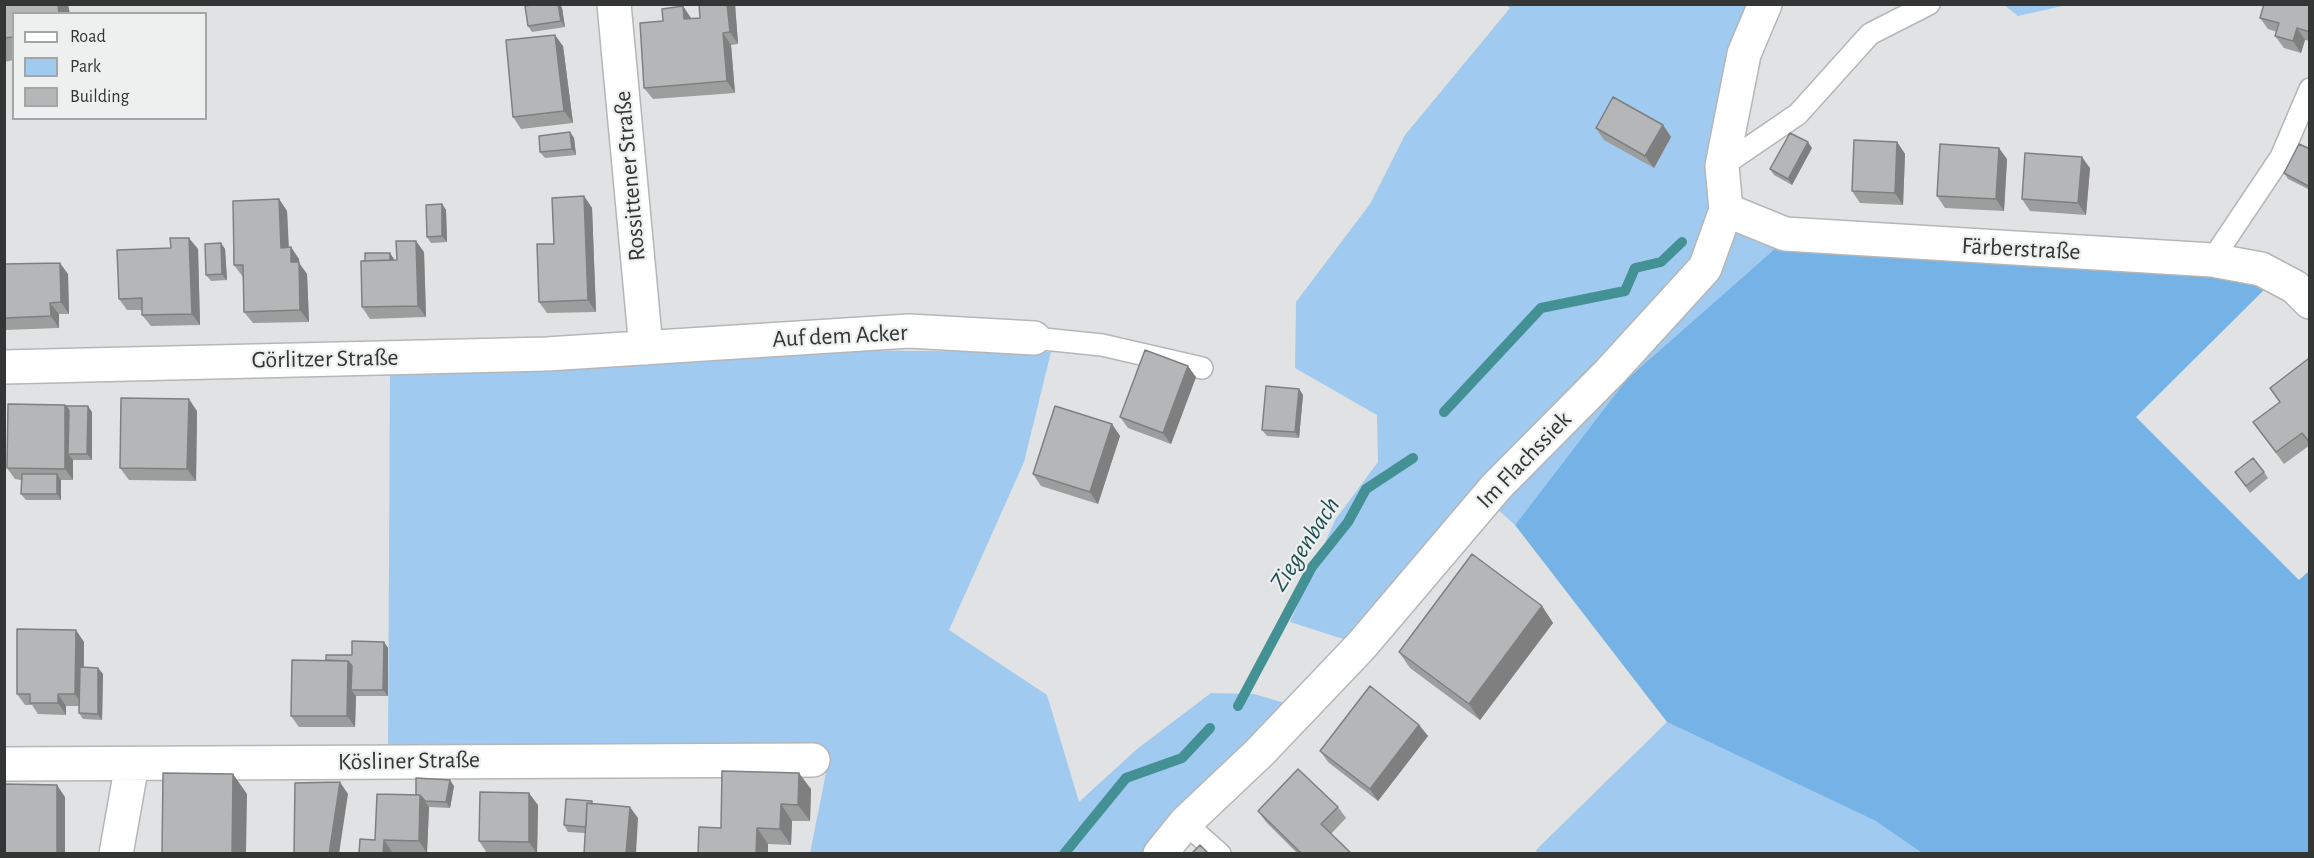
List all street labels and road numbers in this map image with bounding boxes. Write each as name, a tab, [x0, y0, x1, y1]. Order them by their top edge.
street label: Rossittener Straße	[608, 90, 652, 262]
street label: Färberstraße	[1961, 232, 2081, 266]
street label: Auf dem Acker	[772, 318, 908, 354]
street label: Görlitzer Straße	[251, 343, 399, 375]
street label: Im Flachssiek	[1471, 405, 1577, 515]
street label: Kösliner Straße	[338, 745, 480, 777]

